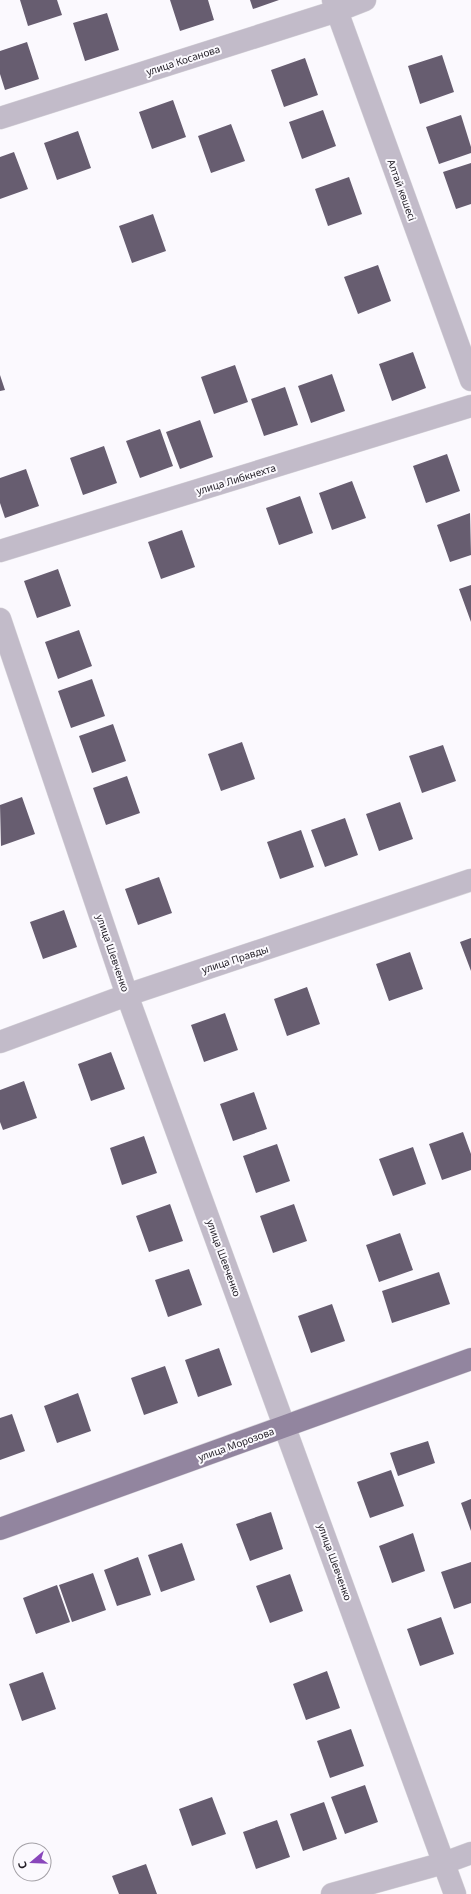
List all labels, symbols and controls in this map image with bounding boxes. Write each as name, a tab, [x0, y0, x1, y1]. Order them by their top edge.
street label: улица Косанова	[144, 41, 222, 79]
street label: Алтай көшесі	[384, 157, 420, 223]
street label: улица Либкнехта	[195, 460, 277, 498]
street label: улица Шевченко	[93, 912, 133, 994]
street label: улица Правды	[200, 942, 270, 976]
street label: улица Шевченко	[204, 1218, 244, 1299]
street label: улица Морозова	[196, 1424, 276, 1464]
street label: улица Шевченко	[315, 1522, 355, 1603]
north arrow	[12, 1842, 52, 1882]
text: С	[14, 1860, 30, 1871]

